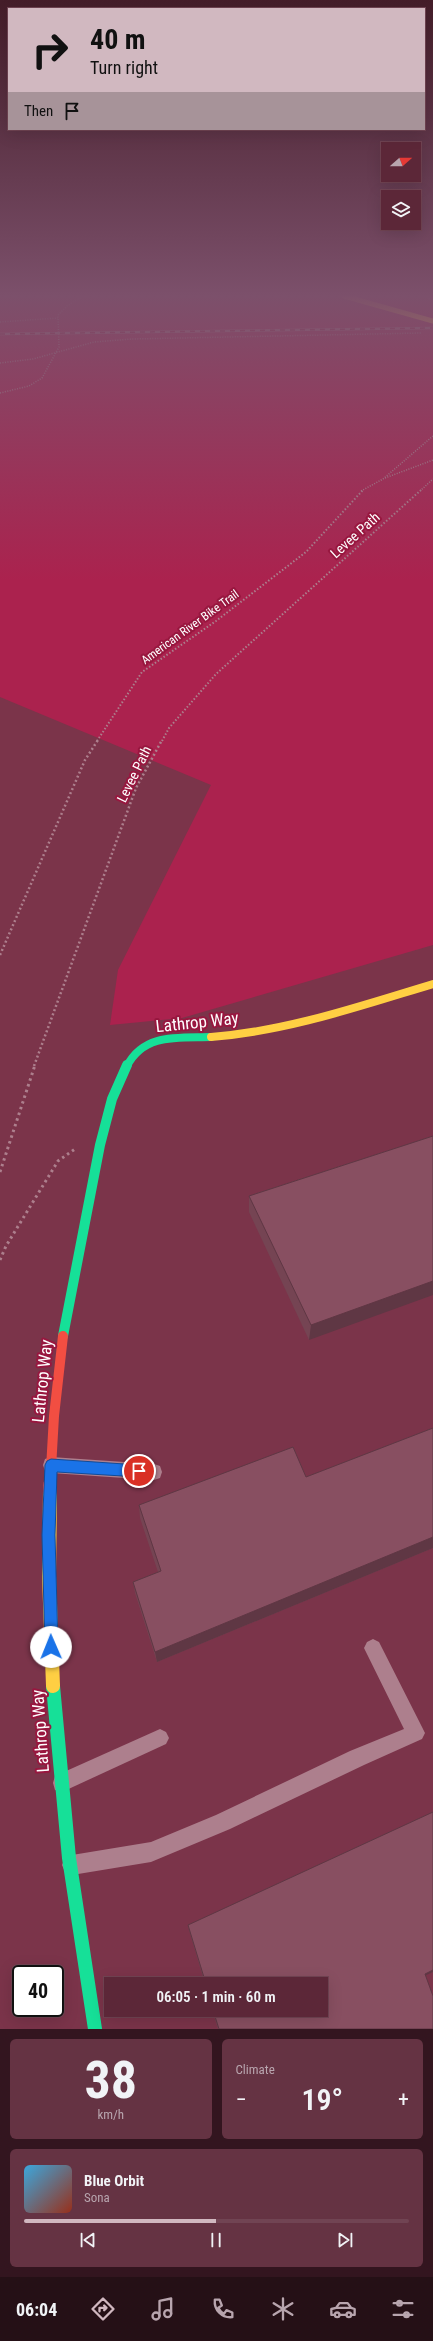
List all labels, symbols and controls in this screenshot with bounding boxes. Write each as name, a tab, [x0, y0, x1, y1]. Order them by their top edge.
text: 40 m	[90, 23, 146, 56]
icon: right	[24, 24, 76, 76]
text: Turn right	[90, 57, 158, 78]
icon: arrive	[61, 100, 83, 122]
text: Then	[24, 102, 53, 120]
north arrow	[381, 142, 421, 182]
map controls	[381, 142, 421, 230]
button: layers	[381, 190, 421, 230]
street label: Levee Path	[327, 509, 383, 561]
street label: American River Bike Trail	[138, 587, 242, 667]
street label: Levee Path	[114, 743, 154, 805]
street label: Lathrop Way	[155, 1008, 239, 1036]
street label: Lathrop Way	[28, 1339, 56, 1423]
pin	[122, 1454, 156, 1488]
icon: arrive	[128, 1460, 150, 1482]
position arrow	[30, 1626, 72, 1668]
street label: Lathrop Way	[27, 1689, 53, 1773]
speed limit sign: 40	[12, 1965, 64, 2017]
text: 06:05 · 1 min · 60 m	[156, 1988, 276, 2006]
text: 38	[84, 2050, 137, 2111]
text: Climate	[236, 2062, 275, 2077]
text: 19°	[301, 2082, 343, 2117]
text: −	[236, 2087, 247, 2112]
text: +	[398, 2087, 409, 2112]
text: km/h	[97, 2107, 124, 2122]
text: Blue Orbit	[84, 2172, 144, 2190]
text: Sona	[84, 2190, 110, 2205]
icon: previous	[77, 2229, 99, 2251]
icon: pause	[205, 2229, 227, 2251]
icon: next	[334, 2229, 356, 2251]
icon: directions	[89, 2295, 117, 2323]
icon: music	[149, 2295, 177, 2323]
icon: phone	[209, 2295, 237, 2323]
icon: climate	[269, 2295, 297, 2323]
icon: car	[329, 2295, 357, 2323]
icon: filters	[389, 2295, 417, 2323]
text: 06:04	[16, 2299, 57, 2320]

